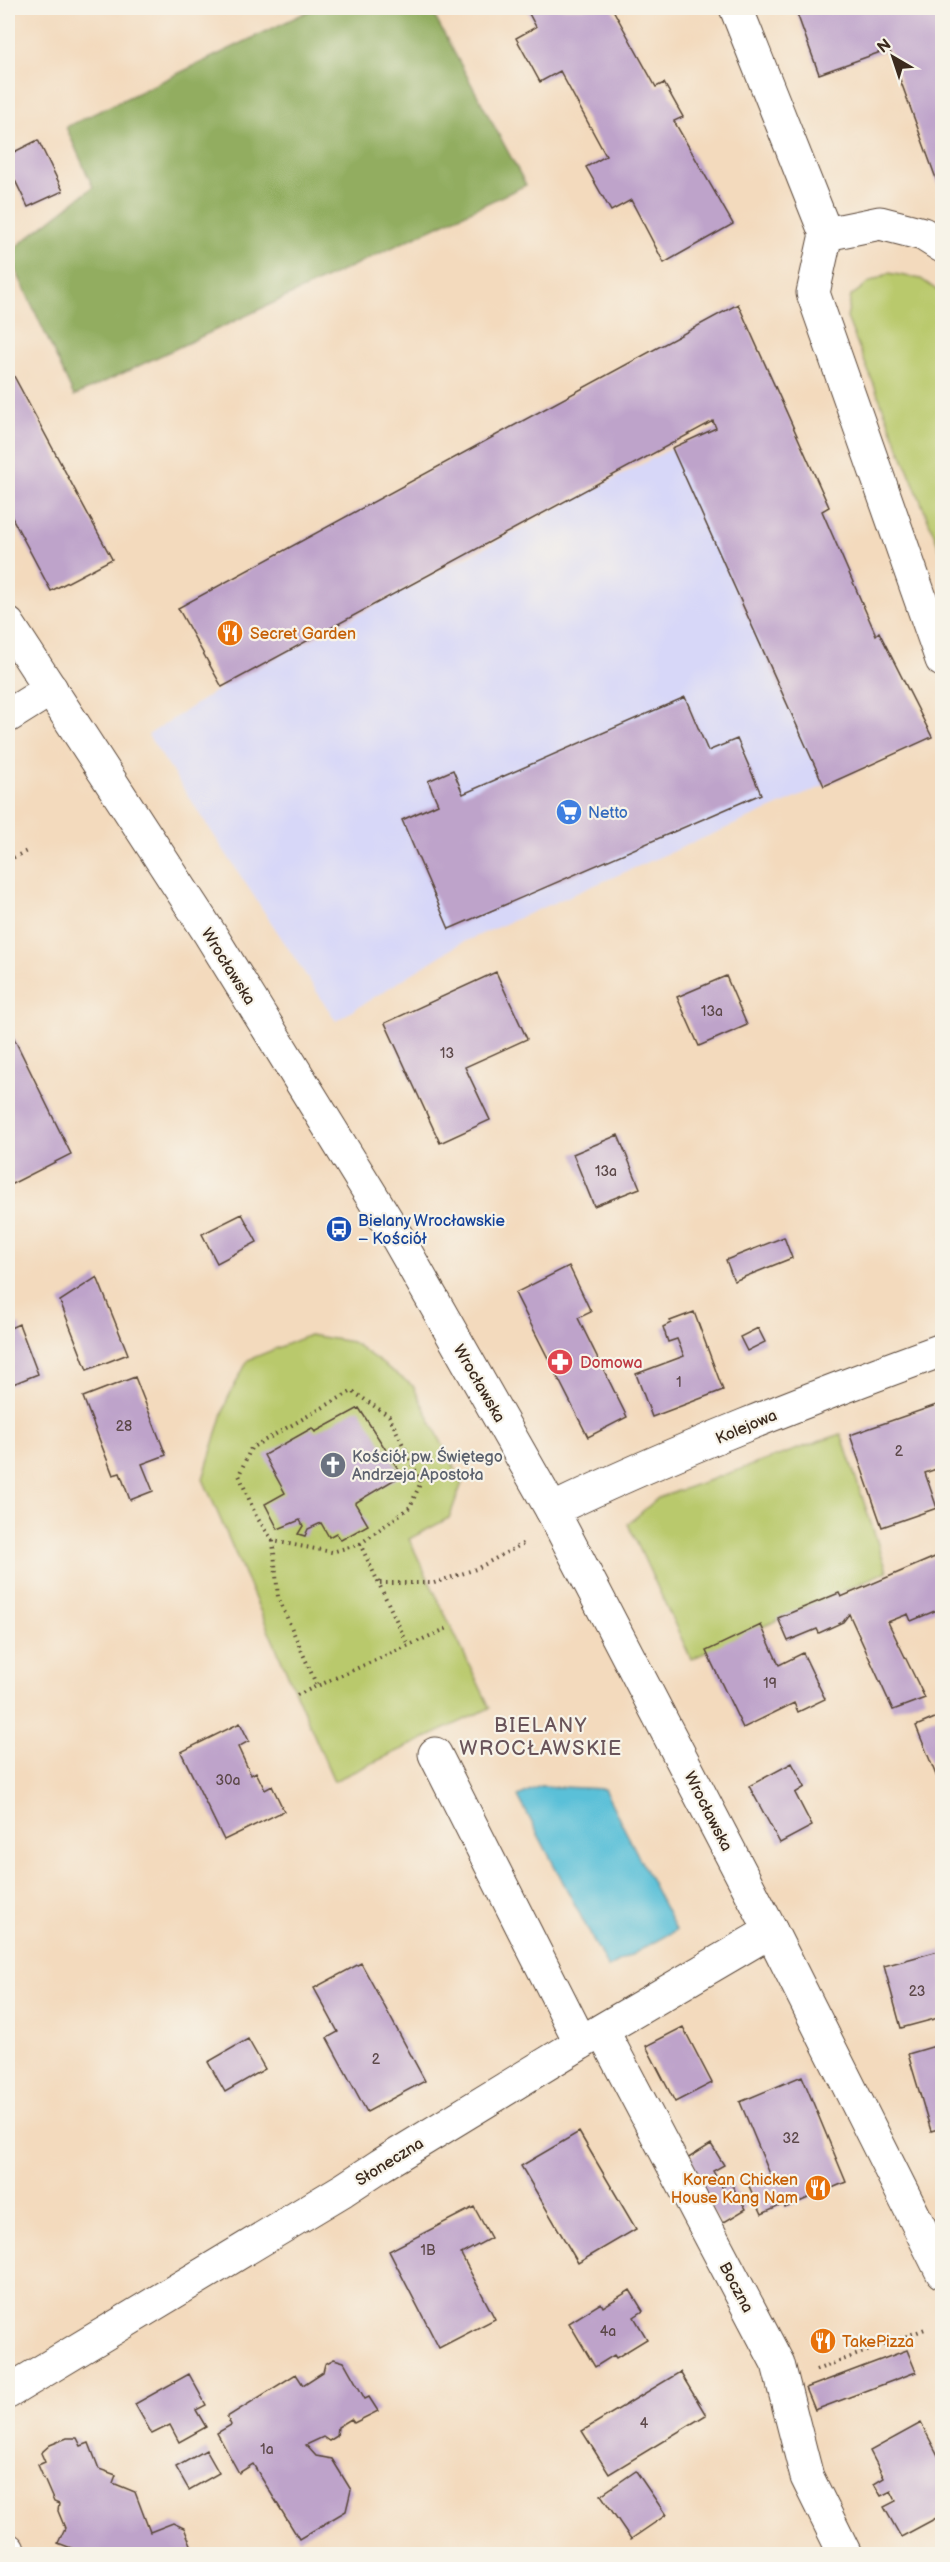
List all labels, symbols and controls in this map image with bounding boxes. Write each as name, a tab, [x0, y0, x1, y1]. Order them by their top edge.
north arrow	[863, 27, 923, 87]
text: N	[874, 35, 895, 58]
restaurant icon: Secret Garden	[215, 618, 245, 648]
place label: Secret Garden	[250, 625, 356, 644]
supermarket icon: Netto	[554, 797, 584, 827]
place label: Netto	[588, 804, 628, 823]
street label: Wrocławska	[197, 925, 259, 1009]
house number: 13a	[701, 1003, 723, 1020]
house number: 13	[440, 1045, 454, 1062]
house number: 13a	[595, 1163, 617, 1180]
place label: Bielany Wrocławskie – Kościół	[358, 1212, 505, 1249]
bus stop icon: Bielany Wrocławskie – Kościół	[324, 1214, 354, 1244]
street label: Wrocławska	[449, 1341, 509, 1426]
pharmacy icon: Domowa	[545, 1347, 575, 1377]
place label: Domowa	[580, 1354, 642, 1373]
house number: 1	[676, 1374, 682, 1391]
street label: Kolejowa	[713, 1406, 780, 1449]
house number: 28	[116, 1418, 132, 1435]
house number: 2	[895, 1443, 904, 1460]
place label: Kościół pw. Świętego Andrzeja Apostoła	[352, 1446, 503, 1485]
church icon: Kościół pw. Świętego Andrzeja Apostoła	[318, 1450, 348, 1480]
house number: 19	[763, 1675, 777, 1692]
district label: BIELANY WROCŁAWSKIE	[459, 1714, 623, 1761]
street label: Wrocławska	[679, 1769, 736, 1855]
house number: 30a	[216, 1772, 240, 1789]
house number: 23	[909, 1983, 925, 2000]
house number: 2	[372, 2051, 381, 2068]
house number: 32	[783, 2130, 800, 2147]
street label: Słoneczna	[352, 2134, 427, 2191]
place label: Korean Chicken House Kang Nam	[671, 2171, 798, 2208]
restaurant icon: Korean Chicken House Kang Nam	[803, 2173, 833, 2203]
house number: 1B	[420, 2242, 436, 2259]
street label: Boczna	[715, 2259, 757, 2316]
house number: 4a	[600, 2323, 616, 2340]
restaurant icon: TakePizza	[808, 2326, 838, 2356]
place label: TakePizza	[842, 2333, 914, 2352]
house number: 4	[640, 2415, 649, 2432]
house number: 1a	[260, 2441, 274, 2458]

